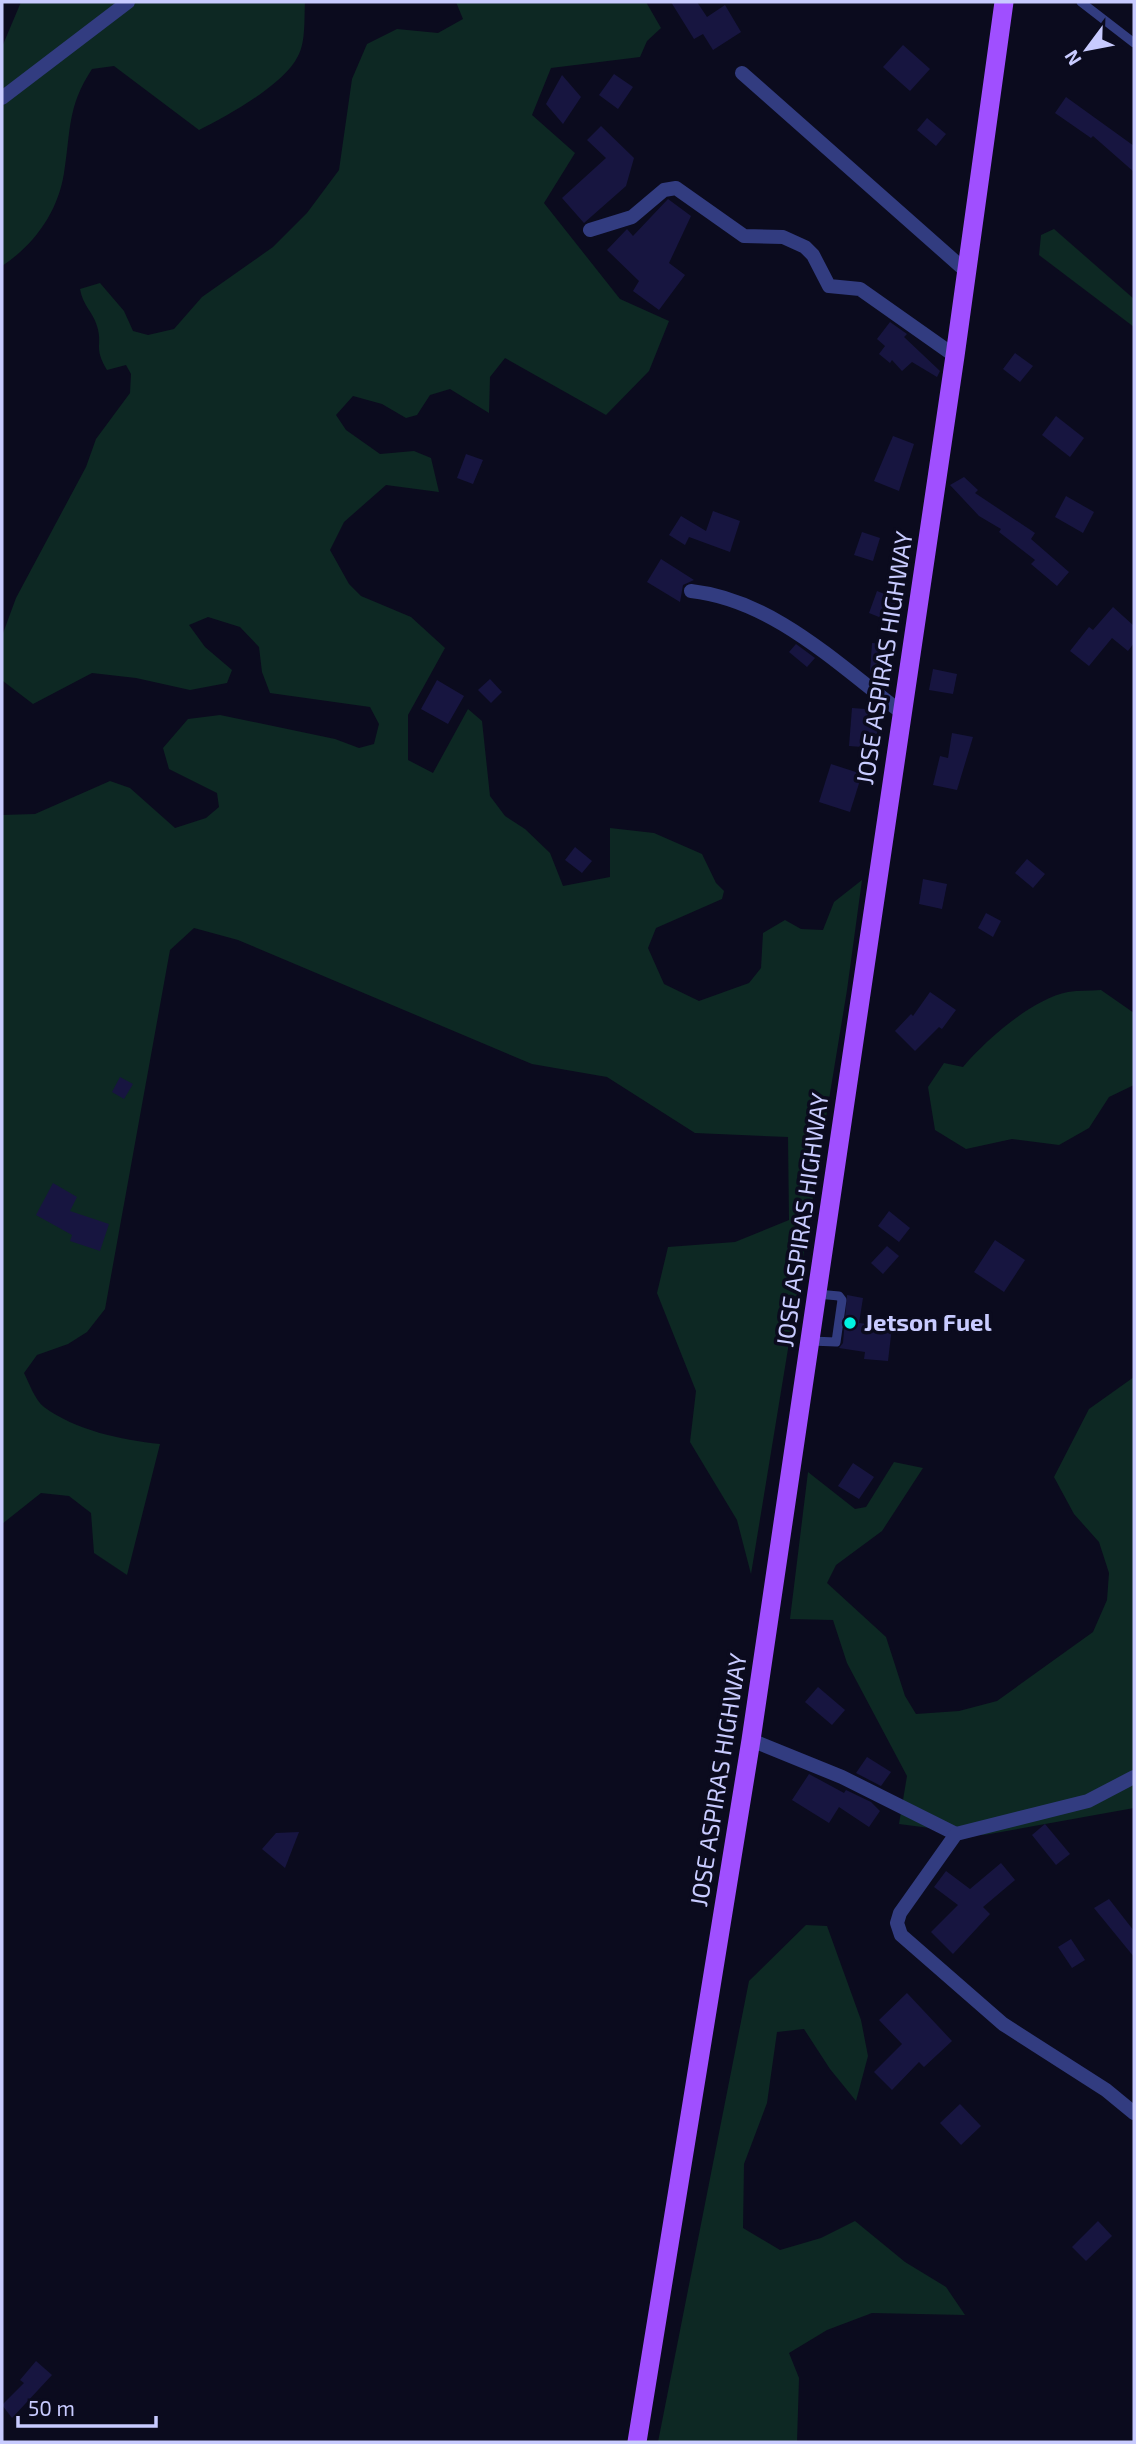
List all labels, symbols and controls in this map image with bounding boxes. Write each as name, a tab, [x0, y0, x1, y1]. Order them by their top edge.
north arrow	[1052, 14, 1122, 84]
text: N	[1059, 46, 1086, 70]
street label: JOSE ASPIRAS HIGHWAY	[849, 529, 918, 787]
street label: JOSE ASPIRAS HIGHWAY	[769, 1091, 834, 1349]
place label: Jetson Fuel	[864, 1307, 992, 1336]
marker: Jetson Fuel	[842, 1315, 858, 1331]
street label: JOSE ASPIRAS HIGHWAY	[683, 1651, 752, 1909]
scale bar	[18, 2384, 156, 2428]
text: 50 m	[28, 2395, 75, 2420]

